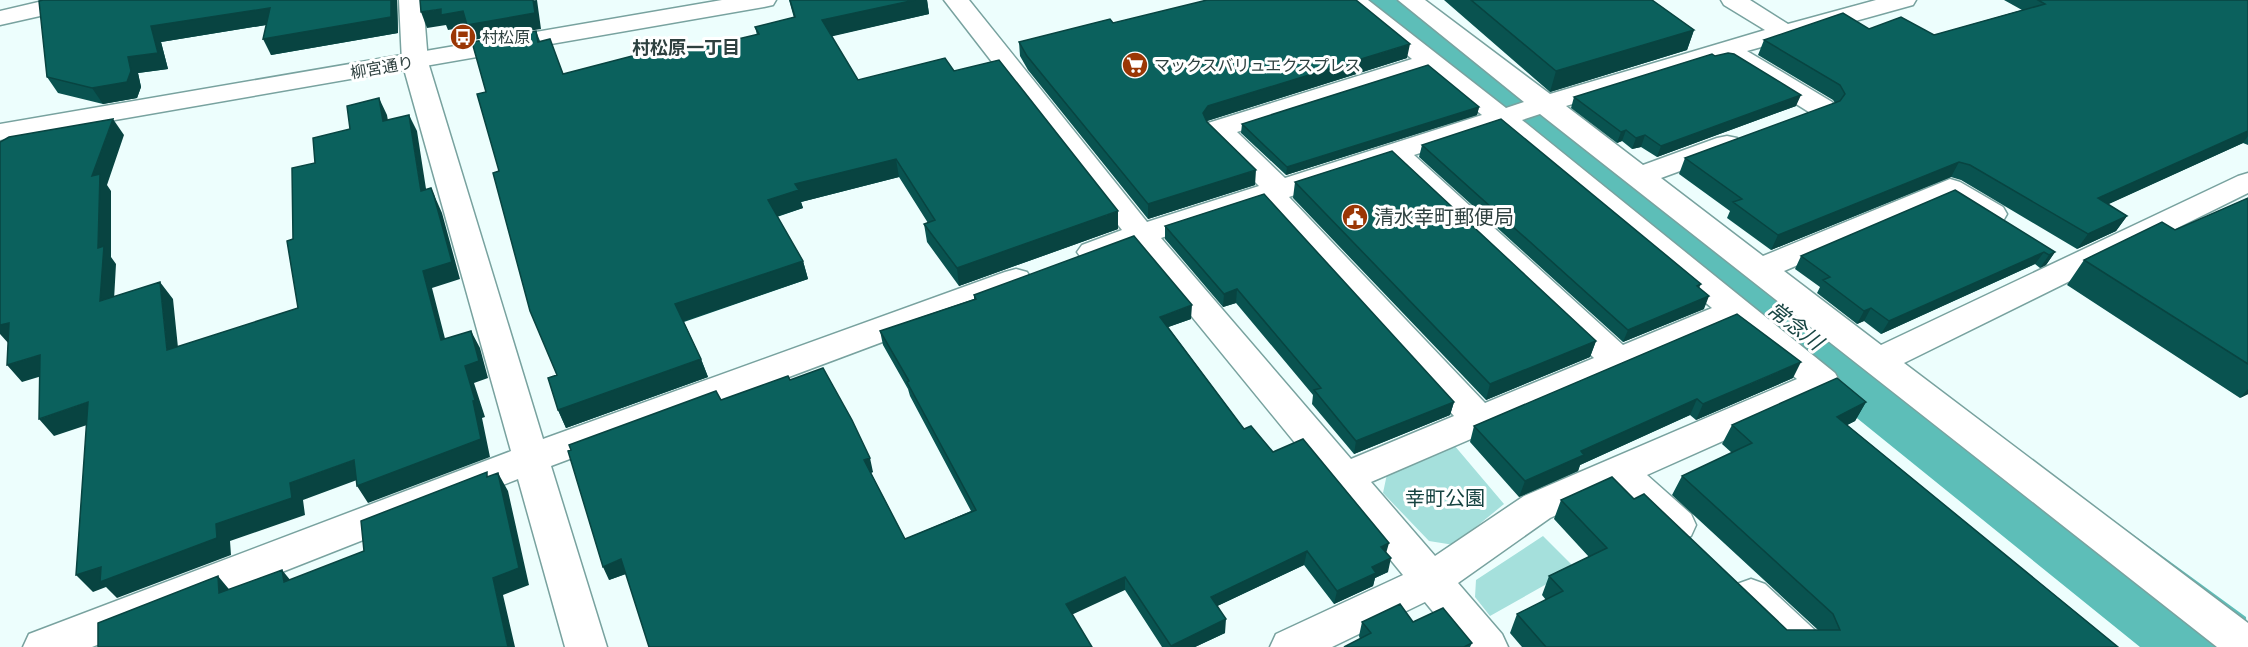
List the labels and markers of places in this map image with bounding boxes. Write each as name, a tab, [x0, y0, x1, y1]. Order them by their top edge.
bus stop icon: 村松原	[448, 22, 478, 52]
place label: 村松原	[482, 27, 530, 48]
supermarket icon: マックスバリュエクスプレス	[1120, 50, 1150, 80]
place label: マックスバリュエクスプレス	[1154, 55, 1361, 76]
public building icon: 清水幸町郵便局	[1340, 202, 1370, 232]
place label: 清水幸町郵便局	[1374, 204, 1514, 230]

